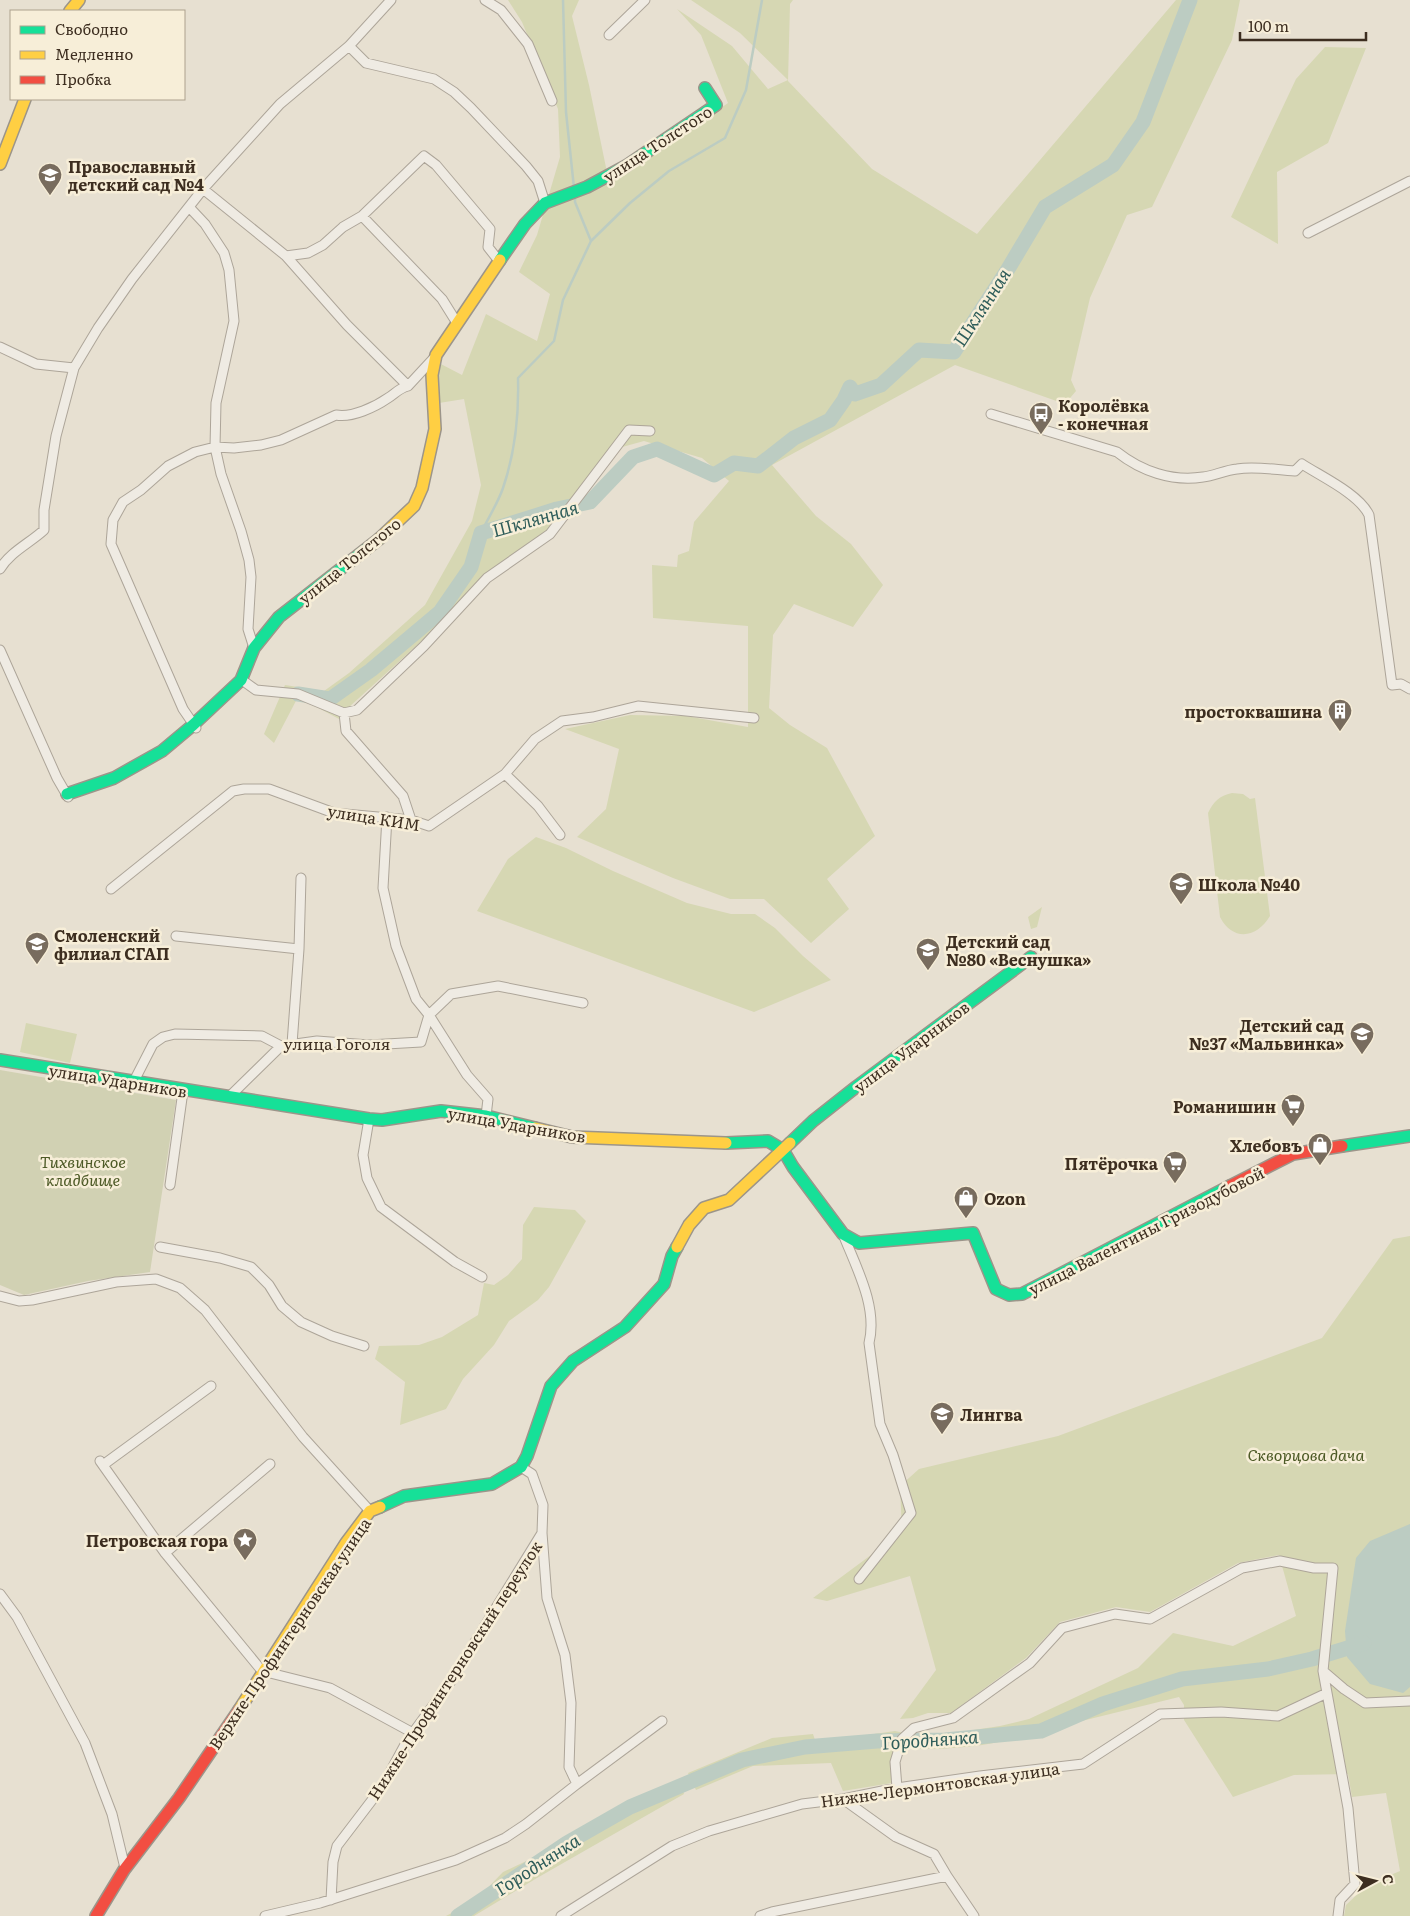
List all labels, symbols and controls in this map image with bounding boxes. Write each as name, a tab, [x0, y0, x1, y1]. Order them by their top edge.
legend	[10, 10, 185, 100]
scale bar	[1240, 10, 1366, 42]
text: 100 m	[1248, 14, 1289, 37]
text: Свободно	[55, 17, 128, 40]
text: Медленно	[55, 42, 133, 65]
text: Пробка	[55, 67, 112, 90]
street label: улица Толстого	[598, 99, 716, 187]
place label: Православный детский сад №4	[68, 154, 204, 196]
school or university icon: Православный детский сад №4	[37, 162, 63, 196]
water label: Шклянная	[946, 262, 1017, 351]
place label: Королёвка - конечная	[1058, 393, 1150, 435]
bus stop icon: Королёвка - конечная	[1028, 401, 1054, 435]
water label: Шклянная	[489, 493, 582, 543]
street label: улица Толстого	[292, 511, 406, 609]
building icon: простоквашина	[1327, 698, 1353, 732]
place label: простоквашина	[1185, 699, 1323, 723]
street label: улица КИМ	[326, 798, 422, 836]
school or university icon: Школа №40	[1168, 871, 1194, 905]
place label: Школа №40	[1198, 872, 1300, 896]
place label: Смоленский филиал СГАП	[54, 923, 170, 965]
place label: Детский сад №80 «Веснушка»	[946, 929, 1092, 971]
school or university icon: Смоленский филиал СГАП	[24, 931, 50, 965]
school or university icon: Детский сад №80 «Веснушка»	[915, 937, 941, 971]
street label: улица Ударников	[848, 994, 974, 1098]
place label: Детский сад №37 «Мальвинка»	[1189, 1013, 1344, 1055]
school or university icon: Детский сад №37 «Мальвинка»	[1349, 1021, 1375, 1055]
street label: улица Гоголя	[284, 1031, 390, 1055]
street label: улица Ударников	[47, 1057, 189, 1103]
supermarket icon: Романишин	[1280, 1093, 1306, 1127]
place label: Романишин	[1173, 1094, 1276, 1118]
street label: улица Ударников	[446, 1100, 588, 1148]
shop icon: Хлебовъ	[1307, 1132, 1333, 1166]
place label: Хлебовъ	[1230, 1133, 1302, 1157]
park label: Тихвинское кладбище	[40, 1149, 126, 1191]
supermarket icon: Пятёрочка	[1162, 1150, 1188, 1184]
place label: Пятёрочка	[1065, 1151, 1159, 1175]
street label: улица Валентины Гризодубовой	[1024, 1160, 1268, 1300]
shop icon: Ozon	[953, 1185, 979, 1219]
place label: Ozon	[984, 1186, 1026, 1210]
school or university icon: Лингва	[929, 1401, 955, 1435]
place label: Лингва	[960, 1402, 1023, 1426]
park label: Скворцова дача	[1247, 1442, 1365, 1466]
street label: Верхне-Профинтерновская улица	[202, 1512, 376, 1754]
place icon: Петровская гора	[232, 1527, 258, 1561]
place label: Петровская гора	[86, 1528, 229, 1552]
street label: Нижне-Профинтерновский переулок	[361, 1535, 547, 1804]
water label: Городнянка	[881, 1722, 980, 1756]
street label: Нижне-Лермонтовская улица	[819, 1755, 1061, 1813]
water label: Городнянка	[489, 1826, 586, 1902]
north arrow	[1350, 1856, 1400, 1906]
text: С	[1378, 1873, 1399, 1885]

